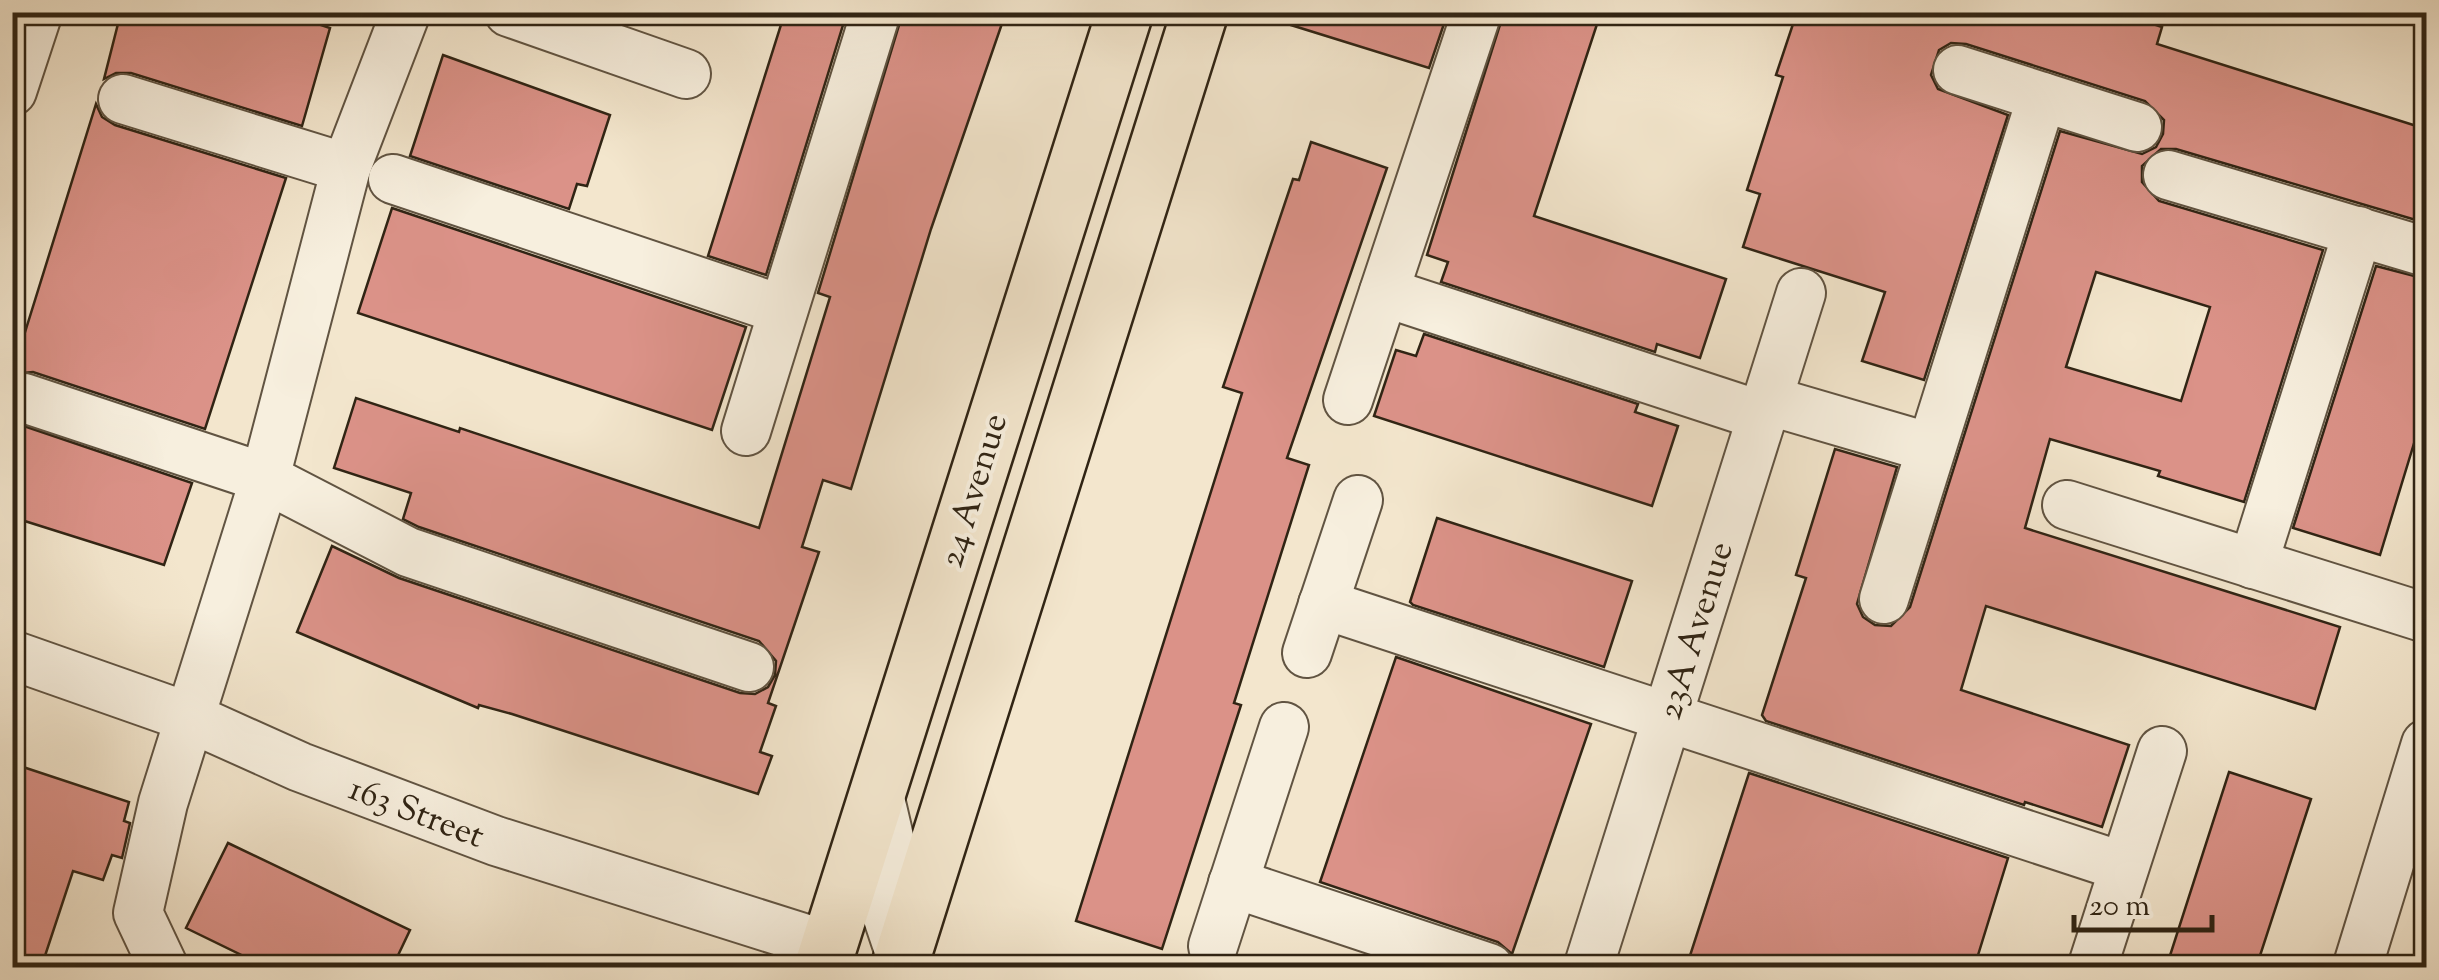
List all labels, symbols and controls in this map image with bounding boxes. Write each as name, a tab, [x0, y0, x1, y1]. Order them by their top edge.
street label: 24 Avenue	[928, 408, 1023, 574]
street label: 23A Avenue	[1646, 536, 1749, 726]
street label: 163 Street	[341, 765, 491, 863]
scale bar	[2074, 870, 2212, 932]
text: 20 m	[2089, 886, 2150, 929]

